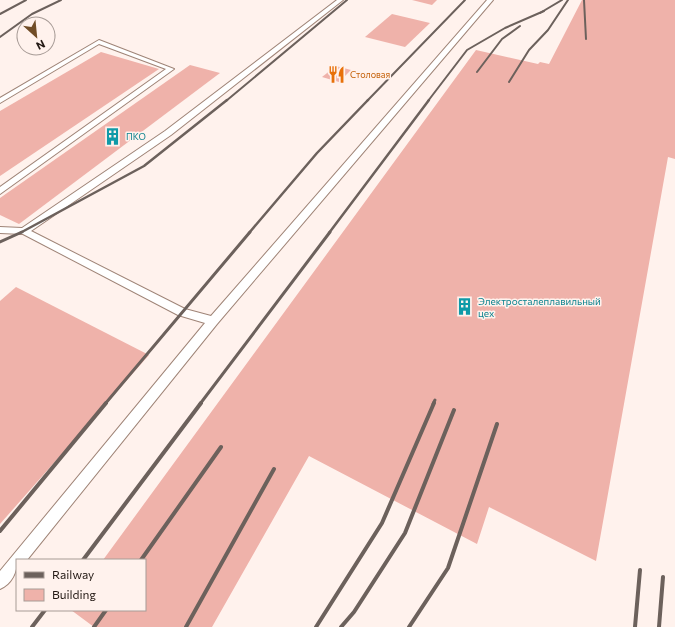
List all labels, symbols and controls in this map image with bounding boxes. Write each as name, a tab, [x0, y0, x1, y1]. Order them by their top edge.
north arrow	[16, 16, 56, 56]
text: N	[34, 38, 47, 53]
restaurant icon: Столовая	[327, 64, 347, 84]
place label: Столовая	[350, 69, 391, 80]
building icon: ПКО	[103, 126, 123, 146]
place label: ПКО	[126, 131, 146, 142]
place label: Электросталеплавильный цех	[478, 295, 601, 319]
building icon: Электросталеплавильный цех	[455, 297, 475, 317]
legend	[16, 559, 146, 611]
text: Railway	[52, 567, 94, 581]
text: Building	[52, 587, 96, 601]

